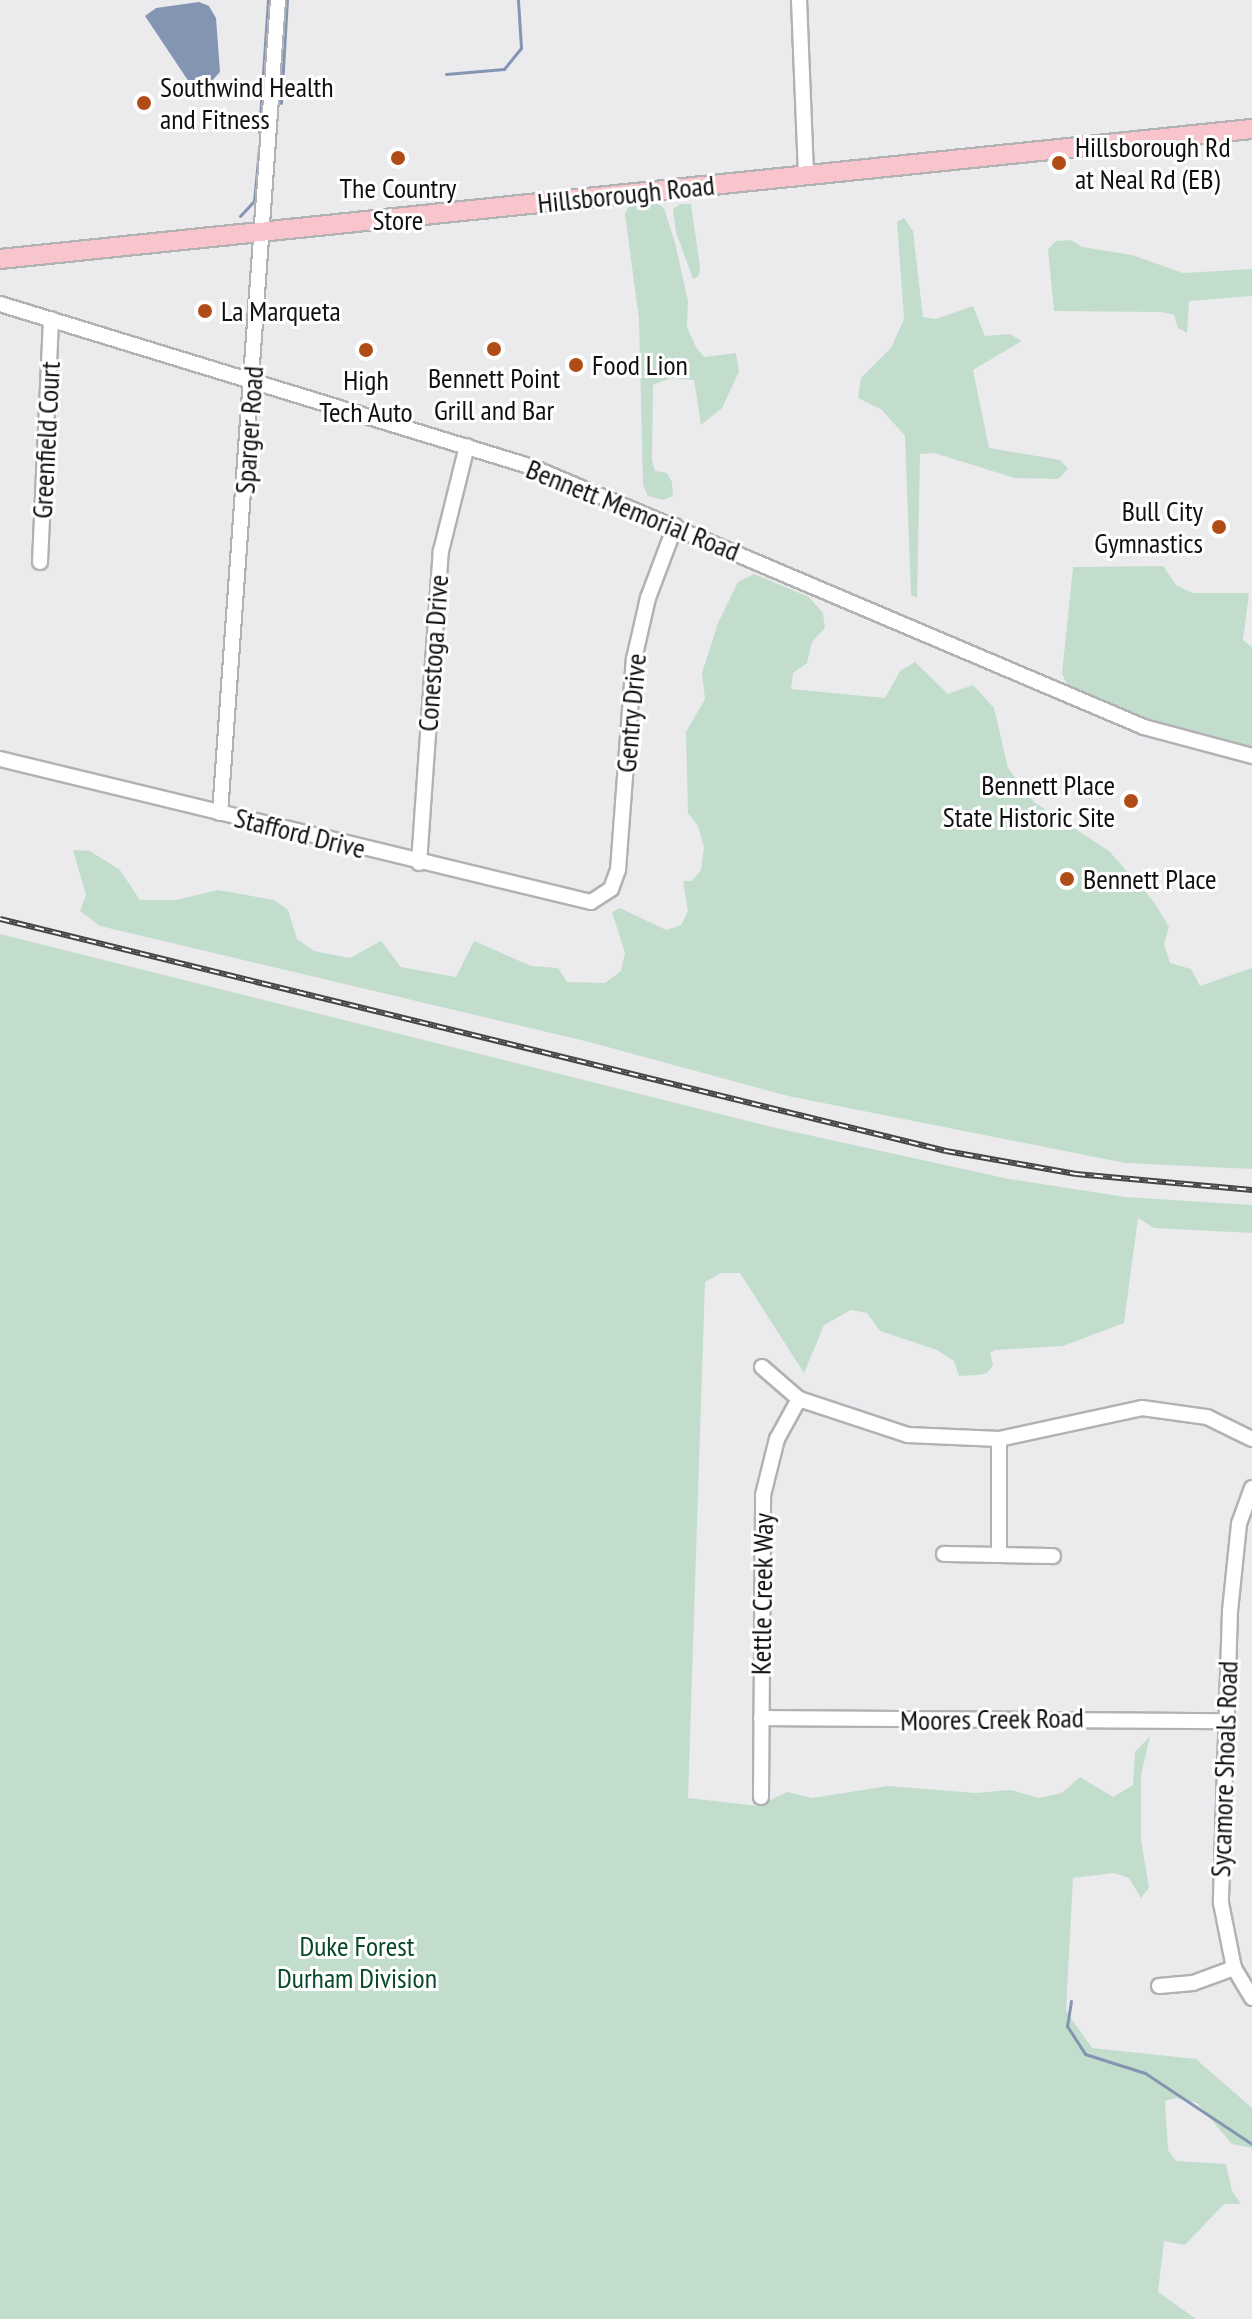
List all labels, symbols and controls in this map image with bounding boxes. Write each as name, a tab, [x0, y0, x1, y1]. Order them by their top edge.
place label: Southwind Health and Fitness	[160, 70, 334, 136]
marker: Southwind Health and Fitness	[135, 94, 153, 112]
place label: Hillsborough Rd at Neal Rd (EB)	[1075, 130, 1231, 196]
marker: The Country Store	[389, 149, 407, 167]
marker: Hillsborough Rd at Neal Rd (EB)	[1050, 154, 1068, 172]
street label: Hillsborough Road	[536, 168, 716, 220]
place label: The Country Store	[340, 171, 456, 237]
place label: La Marqueta	[221, 294, 341, 328]
marker: La Marqueta	[196, 302, 214, 320]
marker: Bennett Point Grill and Bar	[485, 340, 503, 358]
marker: High Tech Auto	[357, 341, 375, 359]
place label: Food Lion	[592, 348, 688, 382]
marker: Food Lion	[567, 356, 585, 374]
street label: Greenfield Court	[25, 361, 67, 519]
place label: Bennett Point Grill and Bar	[428, 361, 560, 427]
place label: High Tech Auto	[319, 363, 413, 429]
street label: Sparger Road	[228, 365, 270, 495]
street label: Bennett Memorial Road	[521, 452, 745, 568]
place label: Bull City Gymnastics	[1094, 494, 1203, 560]
marker: Bull City Gymnastics	[1210, 518, 1228, 536]
street label: Conestoga Drive	[411, 573, 455, 733]
street label: Gentry Drive	[609, 652, 653, 774]
place label: Bennett Place State Historic Site	[942, 768, 1115, 834]
marker: Bennett Place State Historic Site	[1122, 792, 1140, 810]
street label: Stafford Drive	[231, 801, 369, 865]
place label: Bennett Place	[1083, 862, 1217, 896]
marker: Bennett Place	[1058, 870, 1076, 888]
street label: Kettle Creek Way	[744, 1512, 780, 1676]
street label: Sycamore Shoals Road	[1203, 1660, 1245, 1878]
street label: Moores Creek Road	[900, 1701, 1084, 1737]
park label: Duke Forest Durham Division	[277, 1929, 437, 1995]

